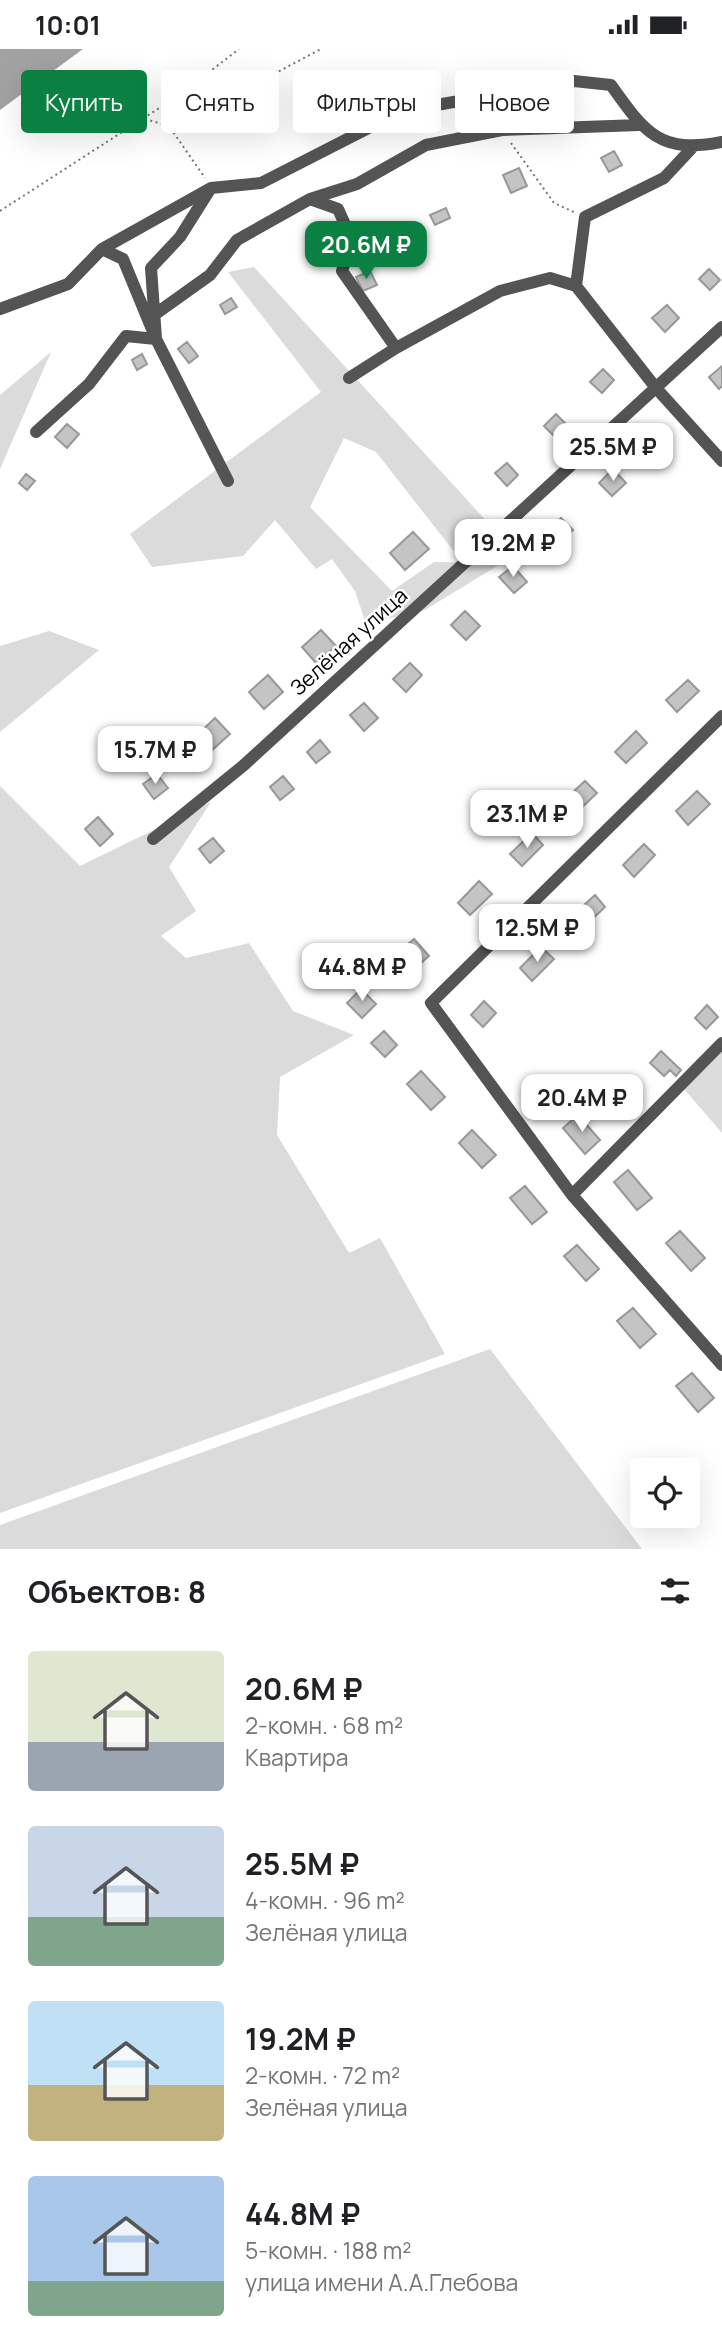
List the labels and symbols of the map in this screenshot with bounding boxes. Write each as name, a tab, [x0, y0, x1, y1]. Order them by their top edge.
pin: 20.6M ₽	[301, 222, 431, 281]
pin: 25.5M ₽	[548, 423, 678, 483]
pin: 19.2M ₽	[448, 519, 578, 579]
street label: Зелёная улица	[284, 581, 413, 701]
pin: 15.7M ₽	[90, 727, 220, 786]
pin: 23.1M ₽	[462, 791, 592, 850]
pin: 12.5M ₽	[472, 905, 602, 964]
pin: 44.8M ₽	[297, 943, 427, 1003]
pin: 20.4M ₽	[517, 1075, 647, 1134]

